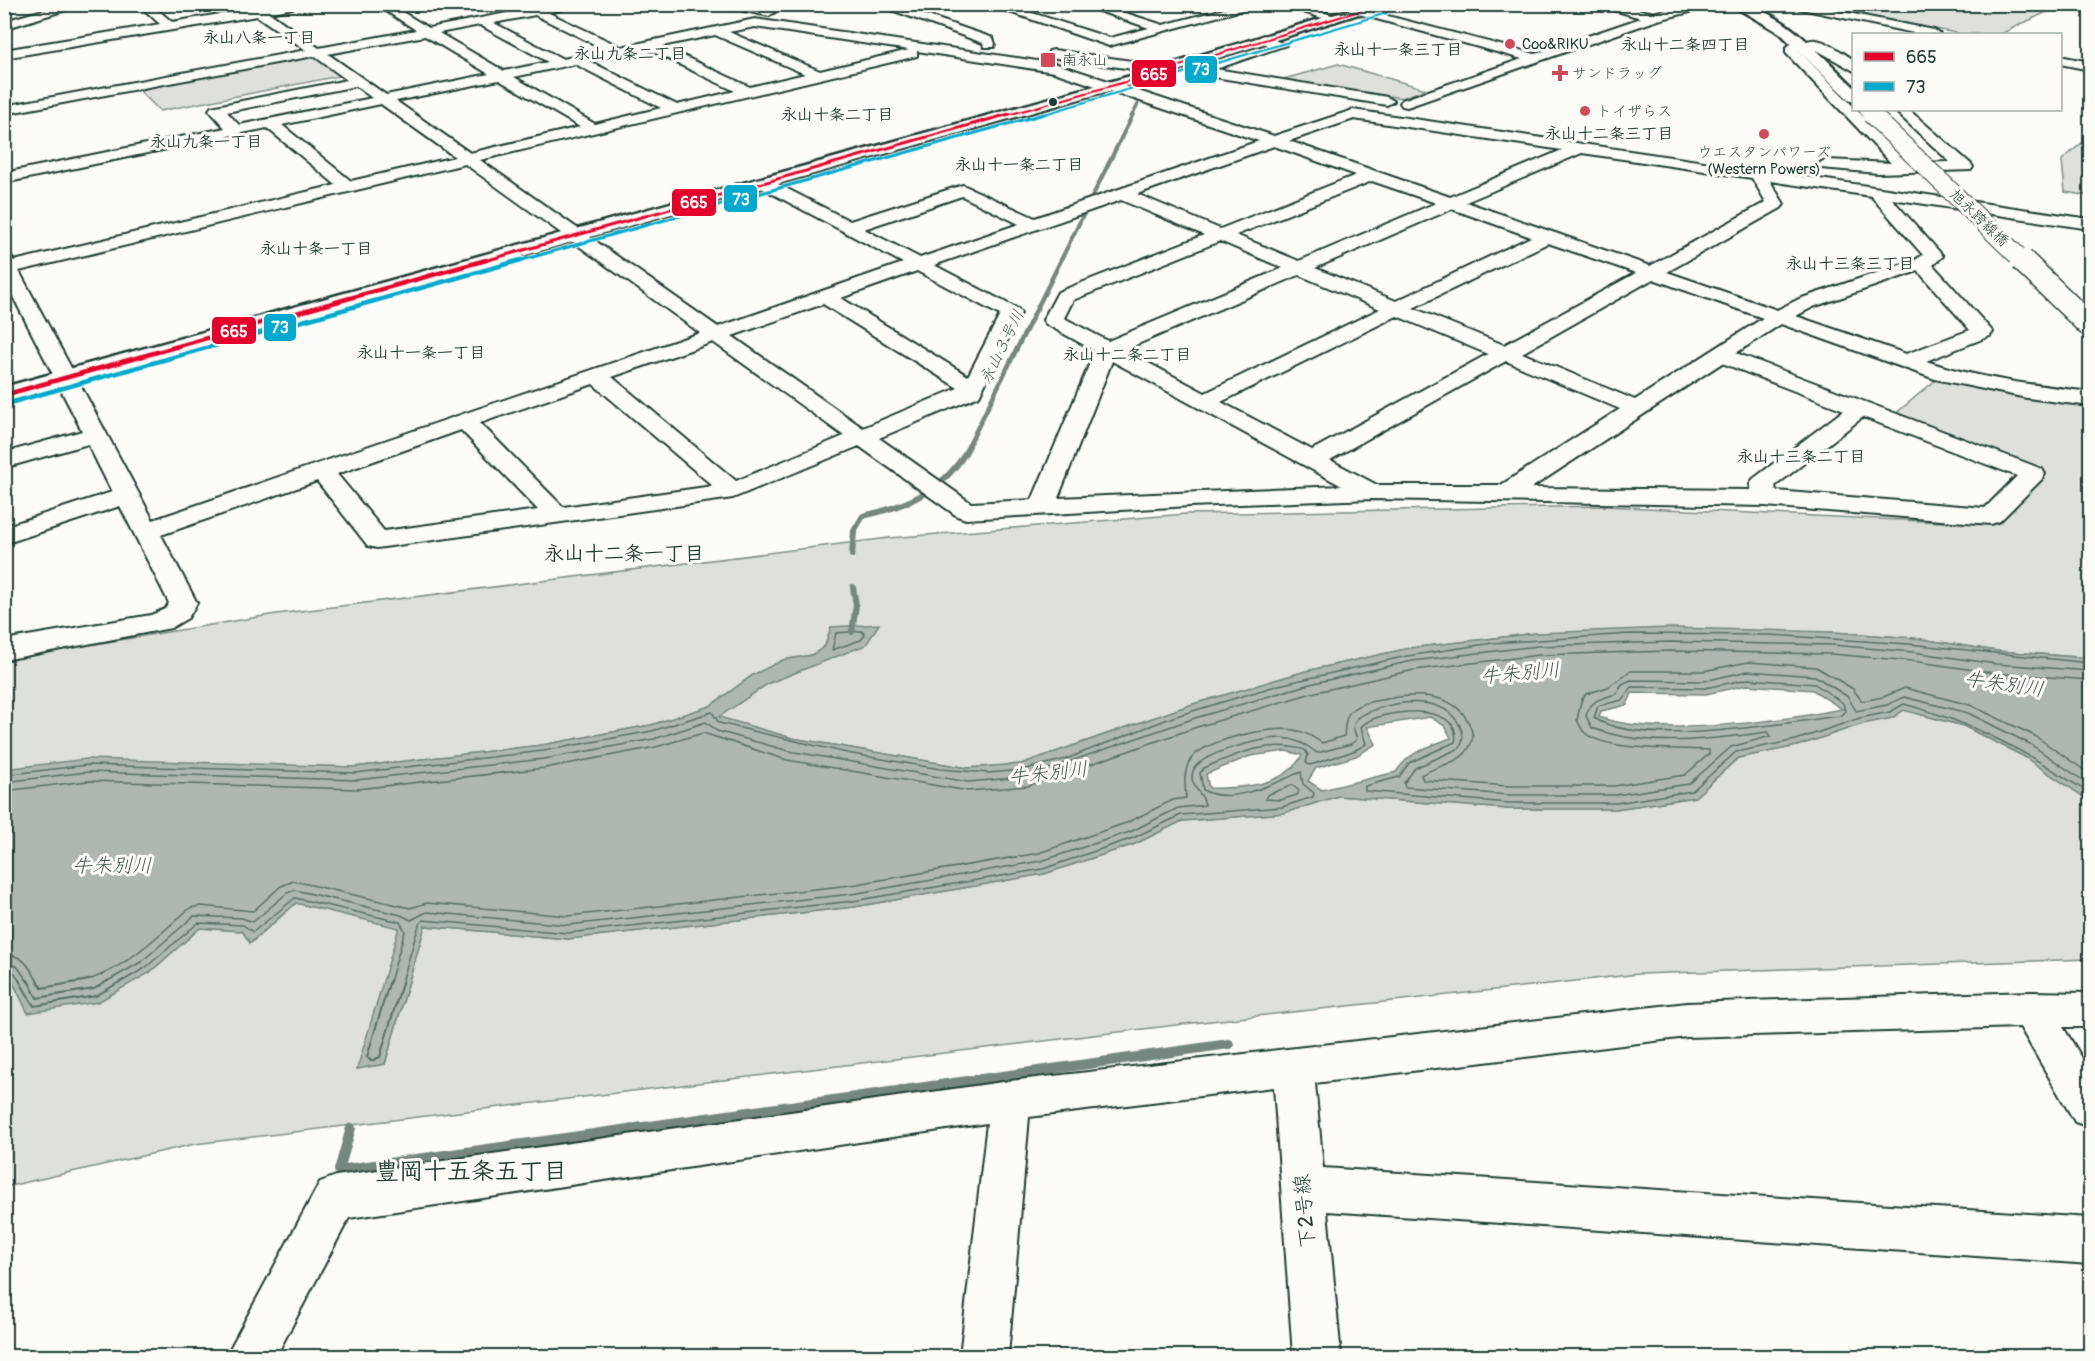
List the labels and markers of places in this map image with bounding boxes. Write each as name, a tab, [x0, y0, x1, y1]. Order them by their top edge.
place label: Coo&RIKU	[1522, 35, 1589, 54]
marker: Coo&RIKU	[1503, 37, 1517, 51]
marker: 南永山	[1039, 51, 1057, 69]
place label: 南永山	[1062, 51, 1107, 70]
place label: サンドラッグ	[1572, 64, 1662, 83]
marker: サンドラッグ	[1553, 66, 1567, 80]
unlabelled marker	[1047, 96, 1059, 108]
place label: トイザらス	[1597, 102, 1672, 121]
marker: トイザらス	[1578, 104, 1592, 118]
marker: ウエスタンパワーズ (Western Powers)	[1757, 127, 1771, 141]
place label: ウエスタンパワーズ (Western Powers)	[1697, 143, 1831, 179]

